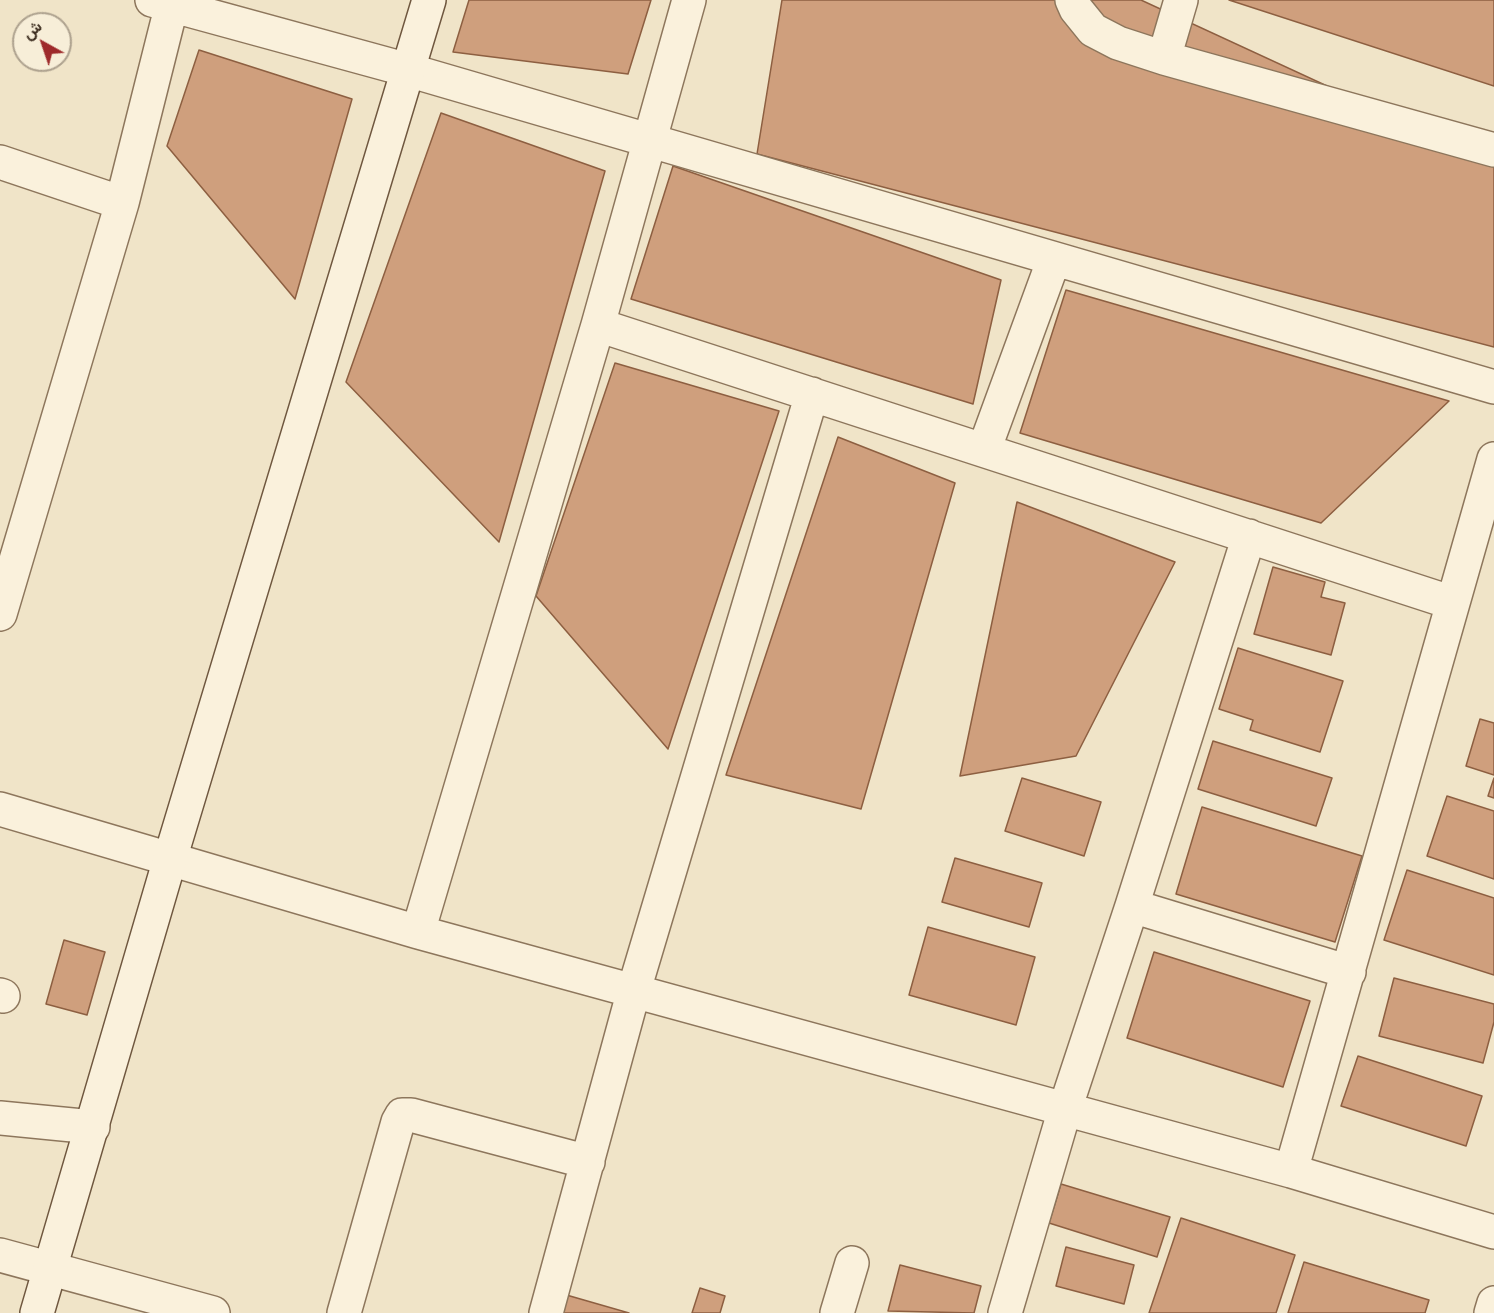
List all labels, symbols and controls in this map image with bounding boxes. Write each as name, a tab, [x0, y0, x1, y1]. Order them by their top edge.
north arrow	[12, 12, 72, 72]
text: ش	[18, 16, 46, 44]

